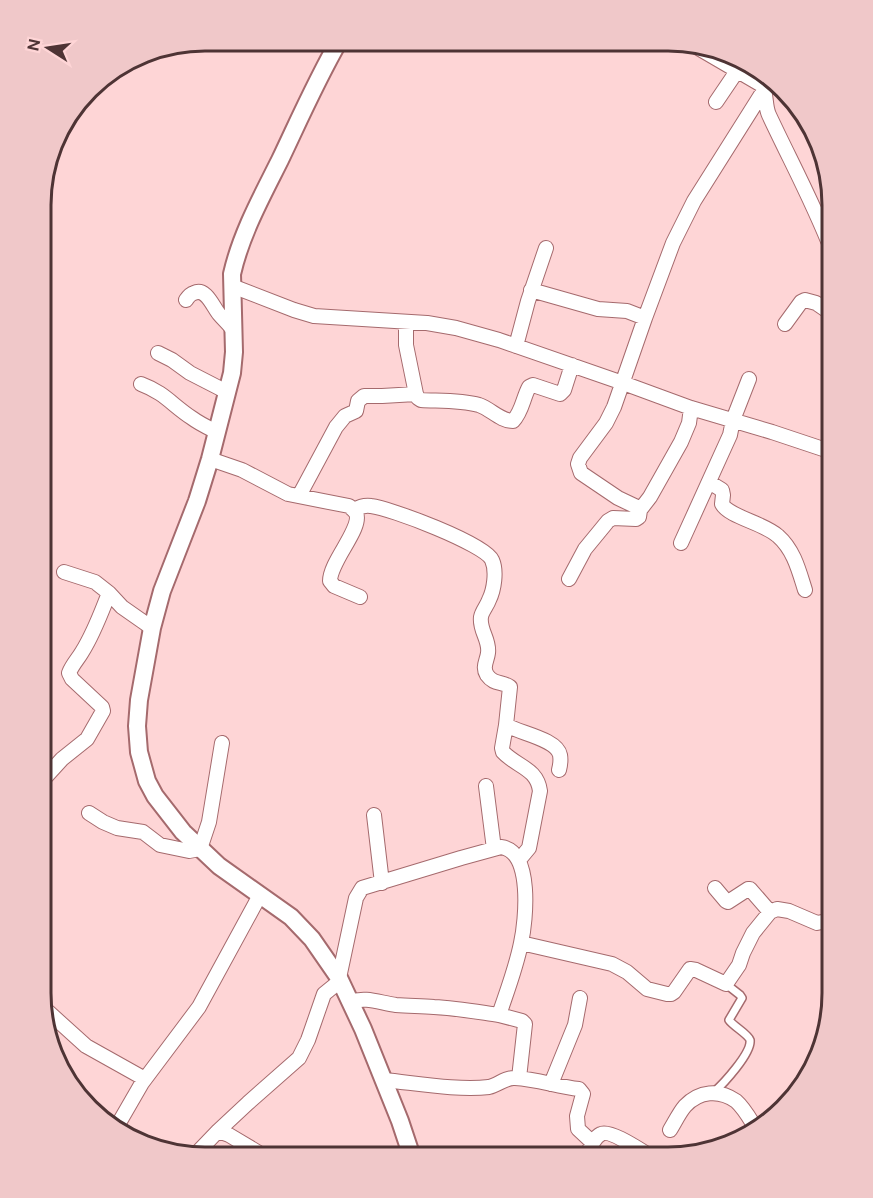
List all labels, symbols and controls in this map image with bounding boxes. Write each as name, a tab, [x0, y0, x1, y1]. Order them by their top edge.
north arrow	[18, 18, 78, 78]
text: N	[22, 37, 45, 53]

